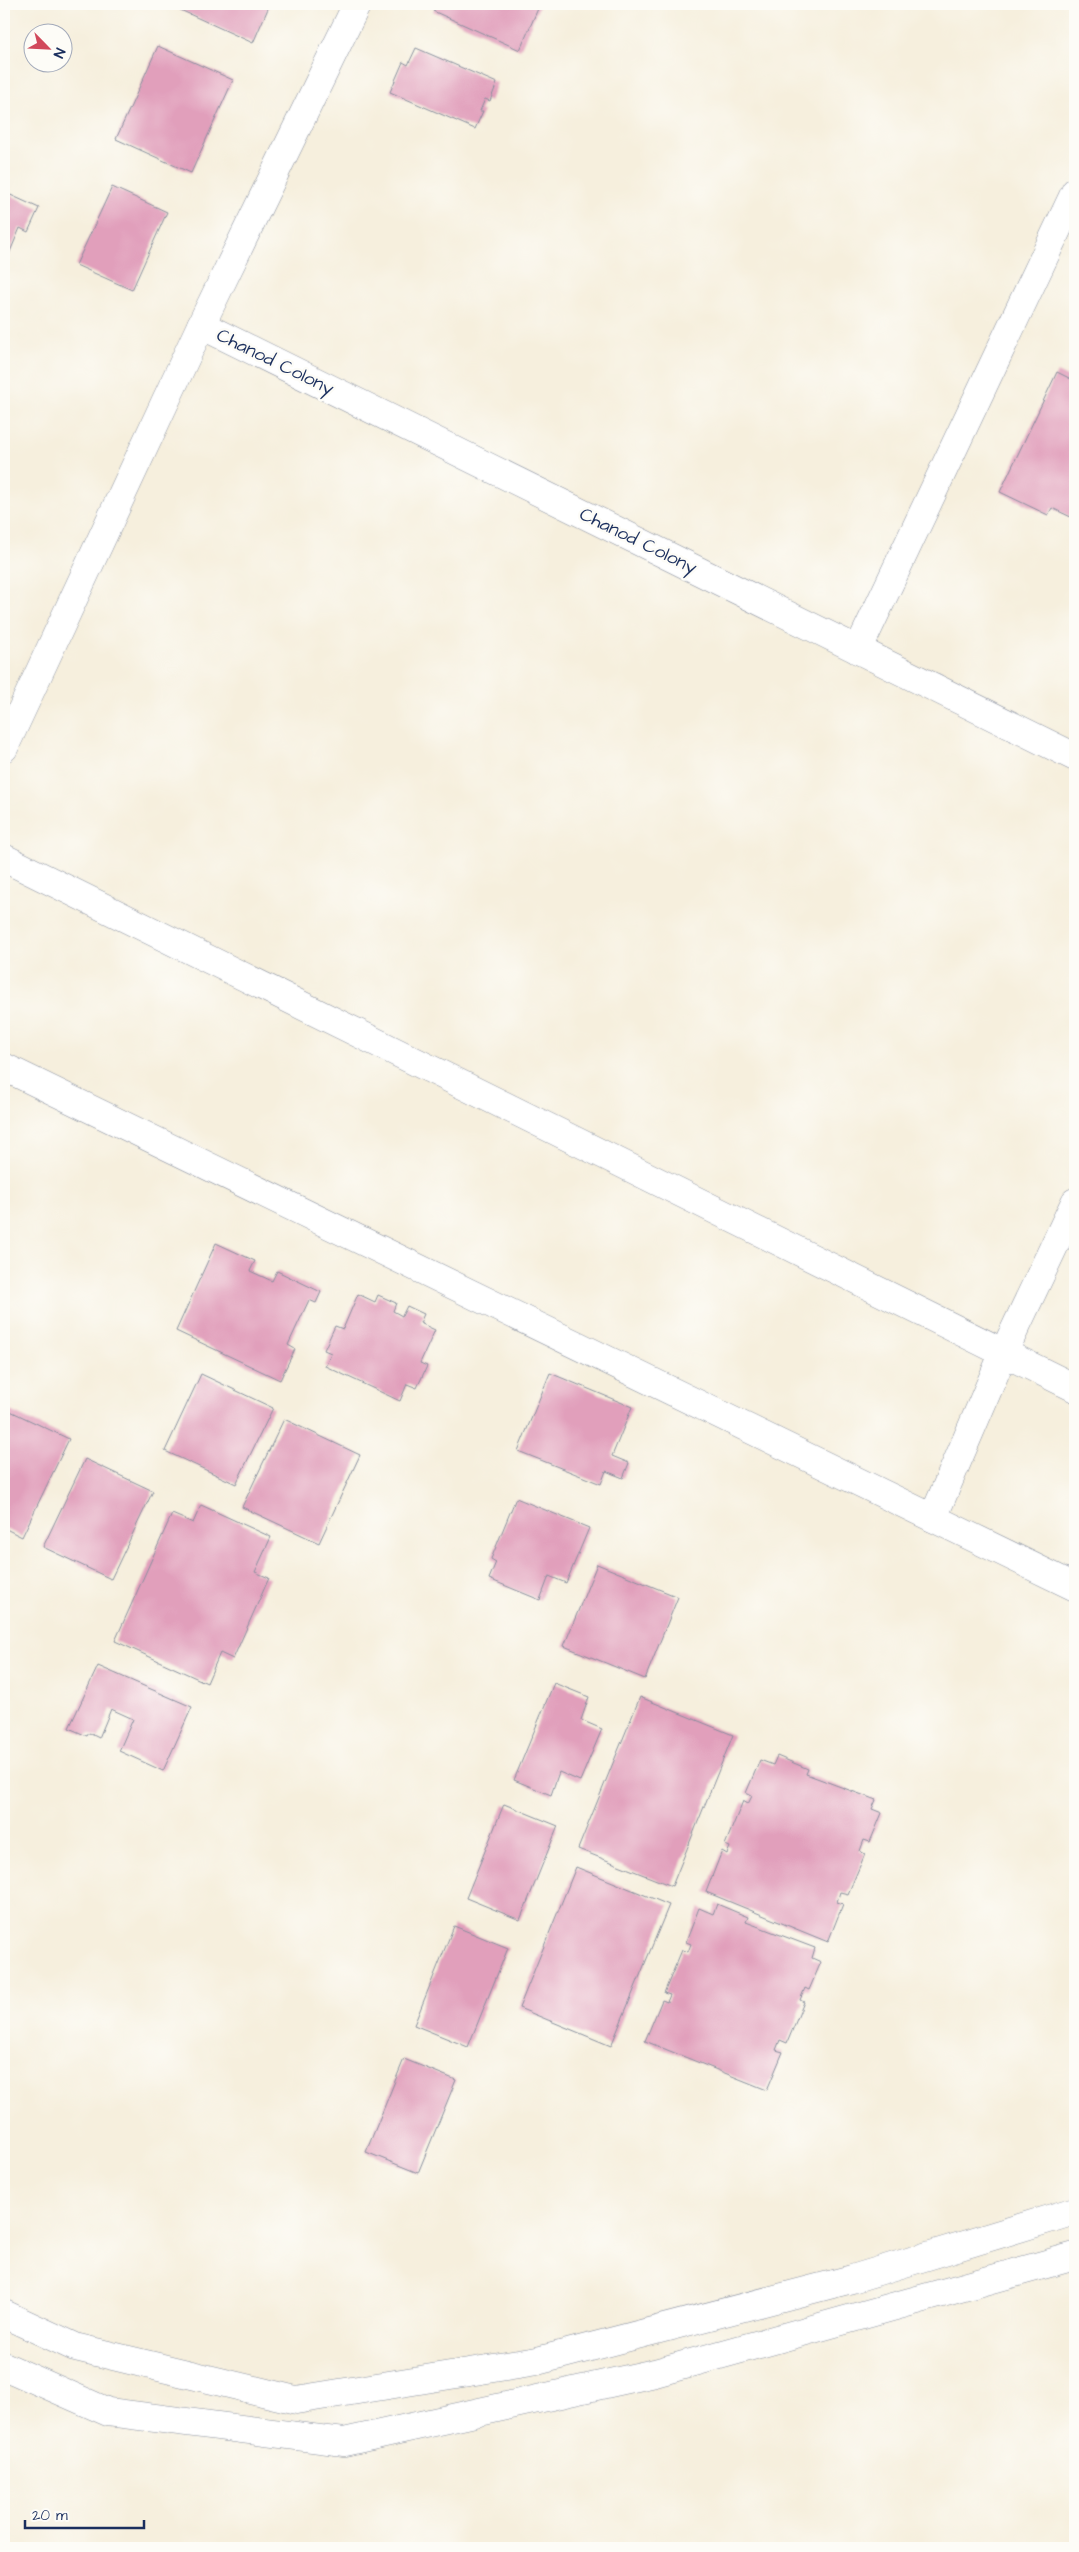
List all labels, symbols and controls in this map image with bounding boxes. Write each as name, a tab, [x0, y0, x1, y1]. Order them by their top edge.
north arrow	[22, 22, 72, 72]
text: N	[48, 45, 70, 61]
street label: Chanod Colony	[211, 322, 339, 403]
street label: Chanod Colony	[574, 501, 702, 582]
scale bar	[25, 2497, 144, 2529]
text: 20 m	[32, 2505, 68, 2526]

